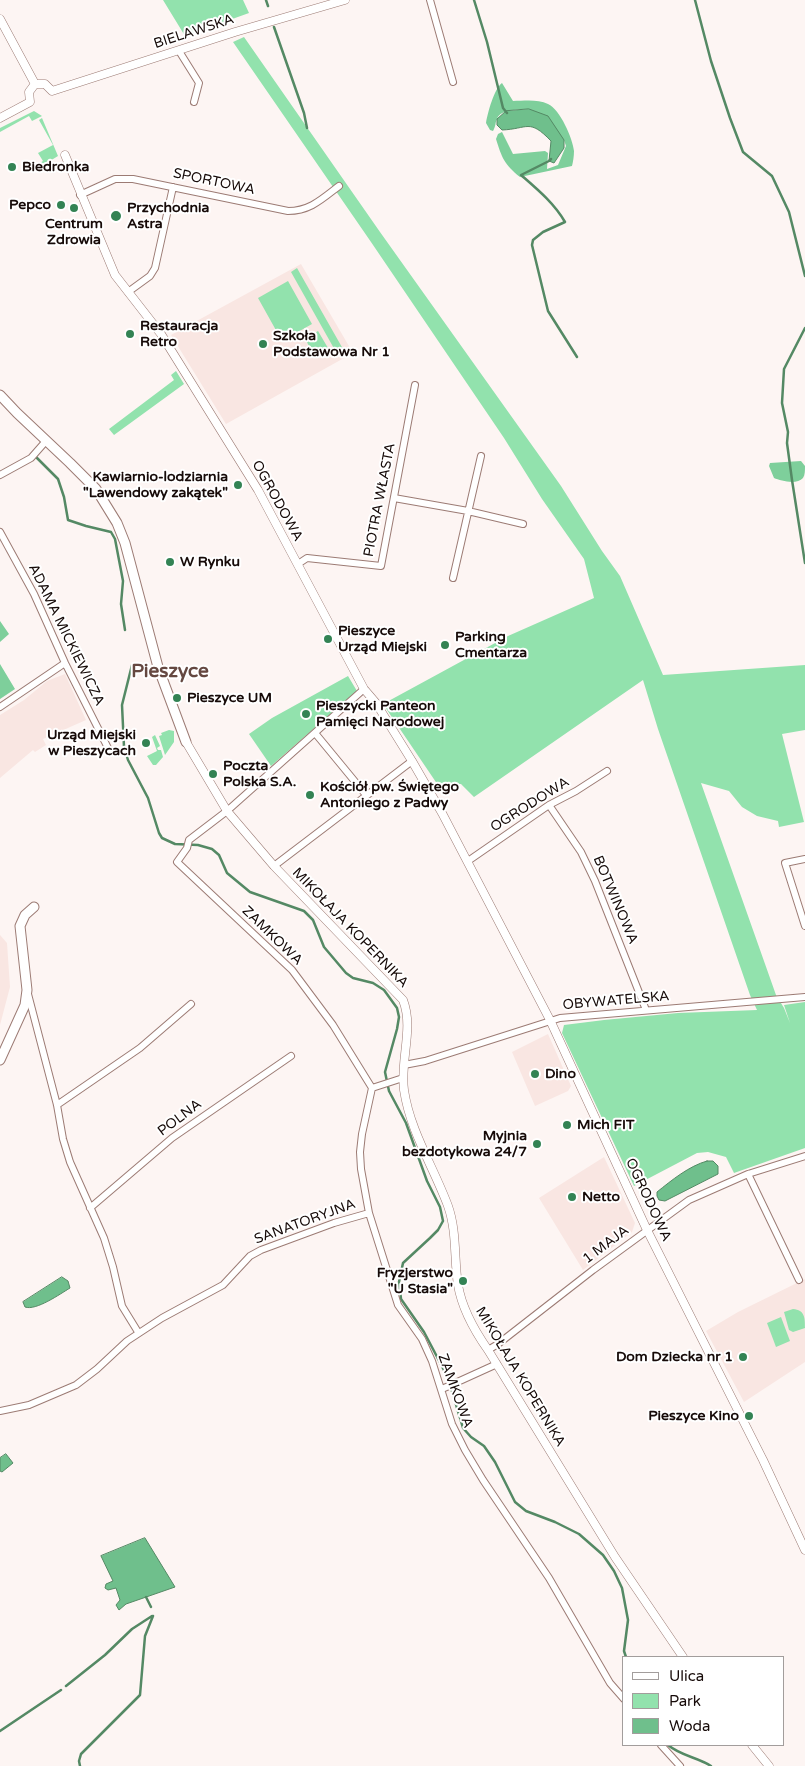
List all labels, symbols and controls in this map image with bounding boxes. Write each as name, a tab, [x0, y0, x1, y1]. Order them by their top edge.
street label: BIELAWSKA	[152, 11, 236, 53]
place label: Biedronka	[22, 159, 89, 175]
marker: Biedronka	[6, 161, 18, 173]
street label: SPORTOWA	[171, 165, 257, 199]
place label: Pepco	[9, 197, 51, 213]
marker: Pepco	[55, 199, 67, 211]
place label: Przychodnia Astra	[127, 200, 209, 232]
marker: Centrum Zdrowia	[68, 202, 80, 214]
marker: Przychodnia Astra	[109, 209, 123, 223]
place label: Centrum Zdrowia	[45, 216, 103, 248]
place label: Restauracja Retro	[140, 318, 218, 351]
marker: Restauracja Retro	[124, 328, 136, 340]
place label: Szkoła Podstawowa Nr 1	[273, 328, 390, 361]
marker: Szkoła Podstawowa Nr 1	[257, 338, 269, 350]
street label: PIOTRA WŁASTA	[361, 442, 399, 558]
street label: OGRODOWA	[248, 458, 306, 544]
place label: Kawiarnio-lodziarnia "Lawendowy zakątek"	[83, 469, 228, 502]
marker: Kawiarnio-lodziarnia "Lawendowy zakątek"	[232, 479, 244, 491]
place label: W Rynku	[180, 554, 240, 570]
marker: W Rynku	[164, 556, 176, 568]
street label: ADAMA MICKIEWICZA	[24, 561, 108, 709]
place label: Pieszyce Urząd Miejski	[338, 623, 427, 656]
place label: Parking Cmentarza	[455, 629, 527, 662]
marker: Pieszyce Urząd Miejski	[322, 633, 334, 645]
marker: Parking Cmentarza	[439, 639, 451, 651]
district label: Pieszyce	[131, 661, 209, 683]
place label: Pieszyce UM	[187, 690, 272, 706]
marker: Pieszyce UM	[171, 692, 183, 704]
place label: Pieszycki Panteon Pamięci Narodowej	[316, 698, 444, 730]
marker: Pieszycki Panteon Pamięci Narodowej	[300, 708, 312, 720]
place label: Urząd Miejski w Pieszycach	[47, 727, 136, 760]
marker: Urząd Miejski w Pieszycach	[140, 737, 152, 749]
place label: Poczta Polska S.A.	[223, 758, 296, 790]
marker: Poczta Polska S.A.	[207, 768, 219, 780]
street label: OGRODOWA	[487, 774, 573, 836]
place label: Kościół pw. Świętego Antoniego z Padwy	[320, 779, 459, 812]
marker: Kościół pw. Świętego Antoniego z Padwy	[304, 789, 316, 801]
street label: BOTWINOWA	[589, 853, 641, 947]
street label: MIKOŁAJA KOPERNIKA	[288, 865, 412, 991]
street label: ZAMKOWA	[238, 903, 306, 969]
street label: OBYWATELSKA	[562, 988, 670, 1014]
place label: Dino	[545, 1066, 576, 1082]
marker: Dino	[529, 1068, 541, 1080]
street label: POLNA	[155, 1096, 205, 1140]
place label: Mich FIT	[577, 1117, 635, 1133]
marker: Mich FIT	[561, 1119, 573, 1131]
place label: Myjnia bezdotykowa 24/7	[402, 1128, 527, 1160]
marker: Myjnia bezdotykowa 24/7	[531, 1138, 543, 1150]
street label: OGRODOWA	[621, 1156, 675, 1244]
place label: Netto	[582, 1189, 620, 1205]
marker: Netto	[566, 1191, 578, 1203]
street label: SANATORYJNA	[252, 1196, 358, 1248]
street label: 1 MAJA	[580, 1222, 632, 1268]
place label: Fryzjerstwo "U Stasia"	[377, 1265, 453, 1298]
marker: Fryzjerstwo "U Stasia"	[457, 1275, 469, 1287]
street label: MIKOŁAJA KOPERNIKA	[472, 1304, 568, 1450]
place label: Dom Dziecka nr 1	[616, 1349, 733, 1365]
marker: Dom Dziecka nr 1	[737, 1351, 749, 1363]
street label: ZAMKOWA	[434, 1352, 476, 1430]
place label: Pieszyce Kino	[648, 1408, 739, 1424]
marker: Pieszyce Kino	[743, 1410, 755, 1422]
legend	[622, 1656, 785, 1746]
text: Ulica	[669, 1667, 704, 1685]
text: Park	[669, 1692, 701, 1710]
text: Woda	[669, 1717, 711, 1735]

